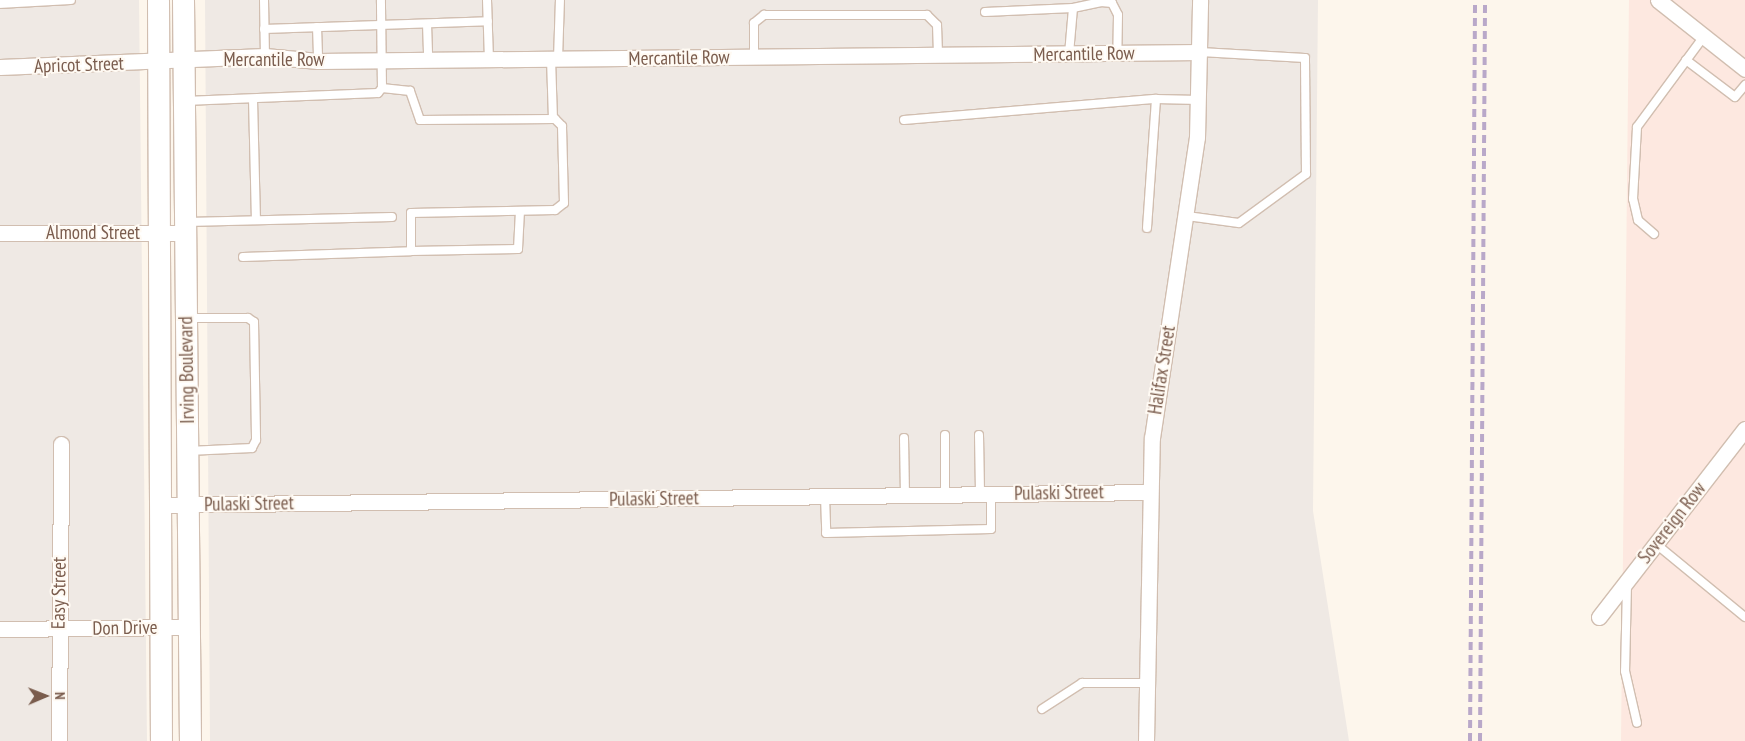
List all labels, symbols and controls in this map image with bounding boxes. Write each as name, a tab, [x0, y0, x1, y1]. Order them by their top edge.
street label: Mercantile Row	[1033, 42, 1135, 66]
street label: Mercantile Row	[628, 46, 730, 70]
street label: Mercantile Row	[223, 49, 325, 71]
street label: Apricot Street	[34, 52, 124, 78]
street label: Almond Street	[46, 222, 140, 244]
street label: Irving Boulevard	[175, 316, 199, 424]
street label: Halifax Street	[1144, 324, 1180, 416]
street label: Sovereign Row	[1633, 478, 1711, 568]
street label: Pulaski Street	[1014, 481, 1104, 505]
street label: Pulaski Street	[609, 487, 699, 511]
street label: Pulaski Street	[204, 492, 294, 516]
street label: Easy Street	[47, 556, 71, 630]
street label: Don Drive	[92, 616, 158, 640]
north arrow	[20, 671, 70, 721]
text: N	[51, 692, 69, 700]

